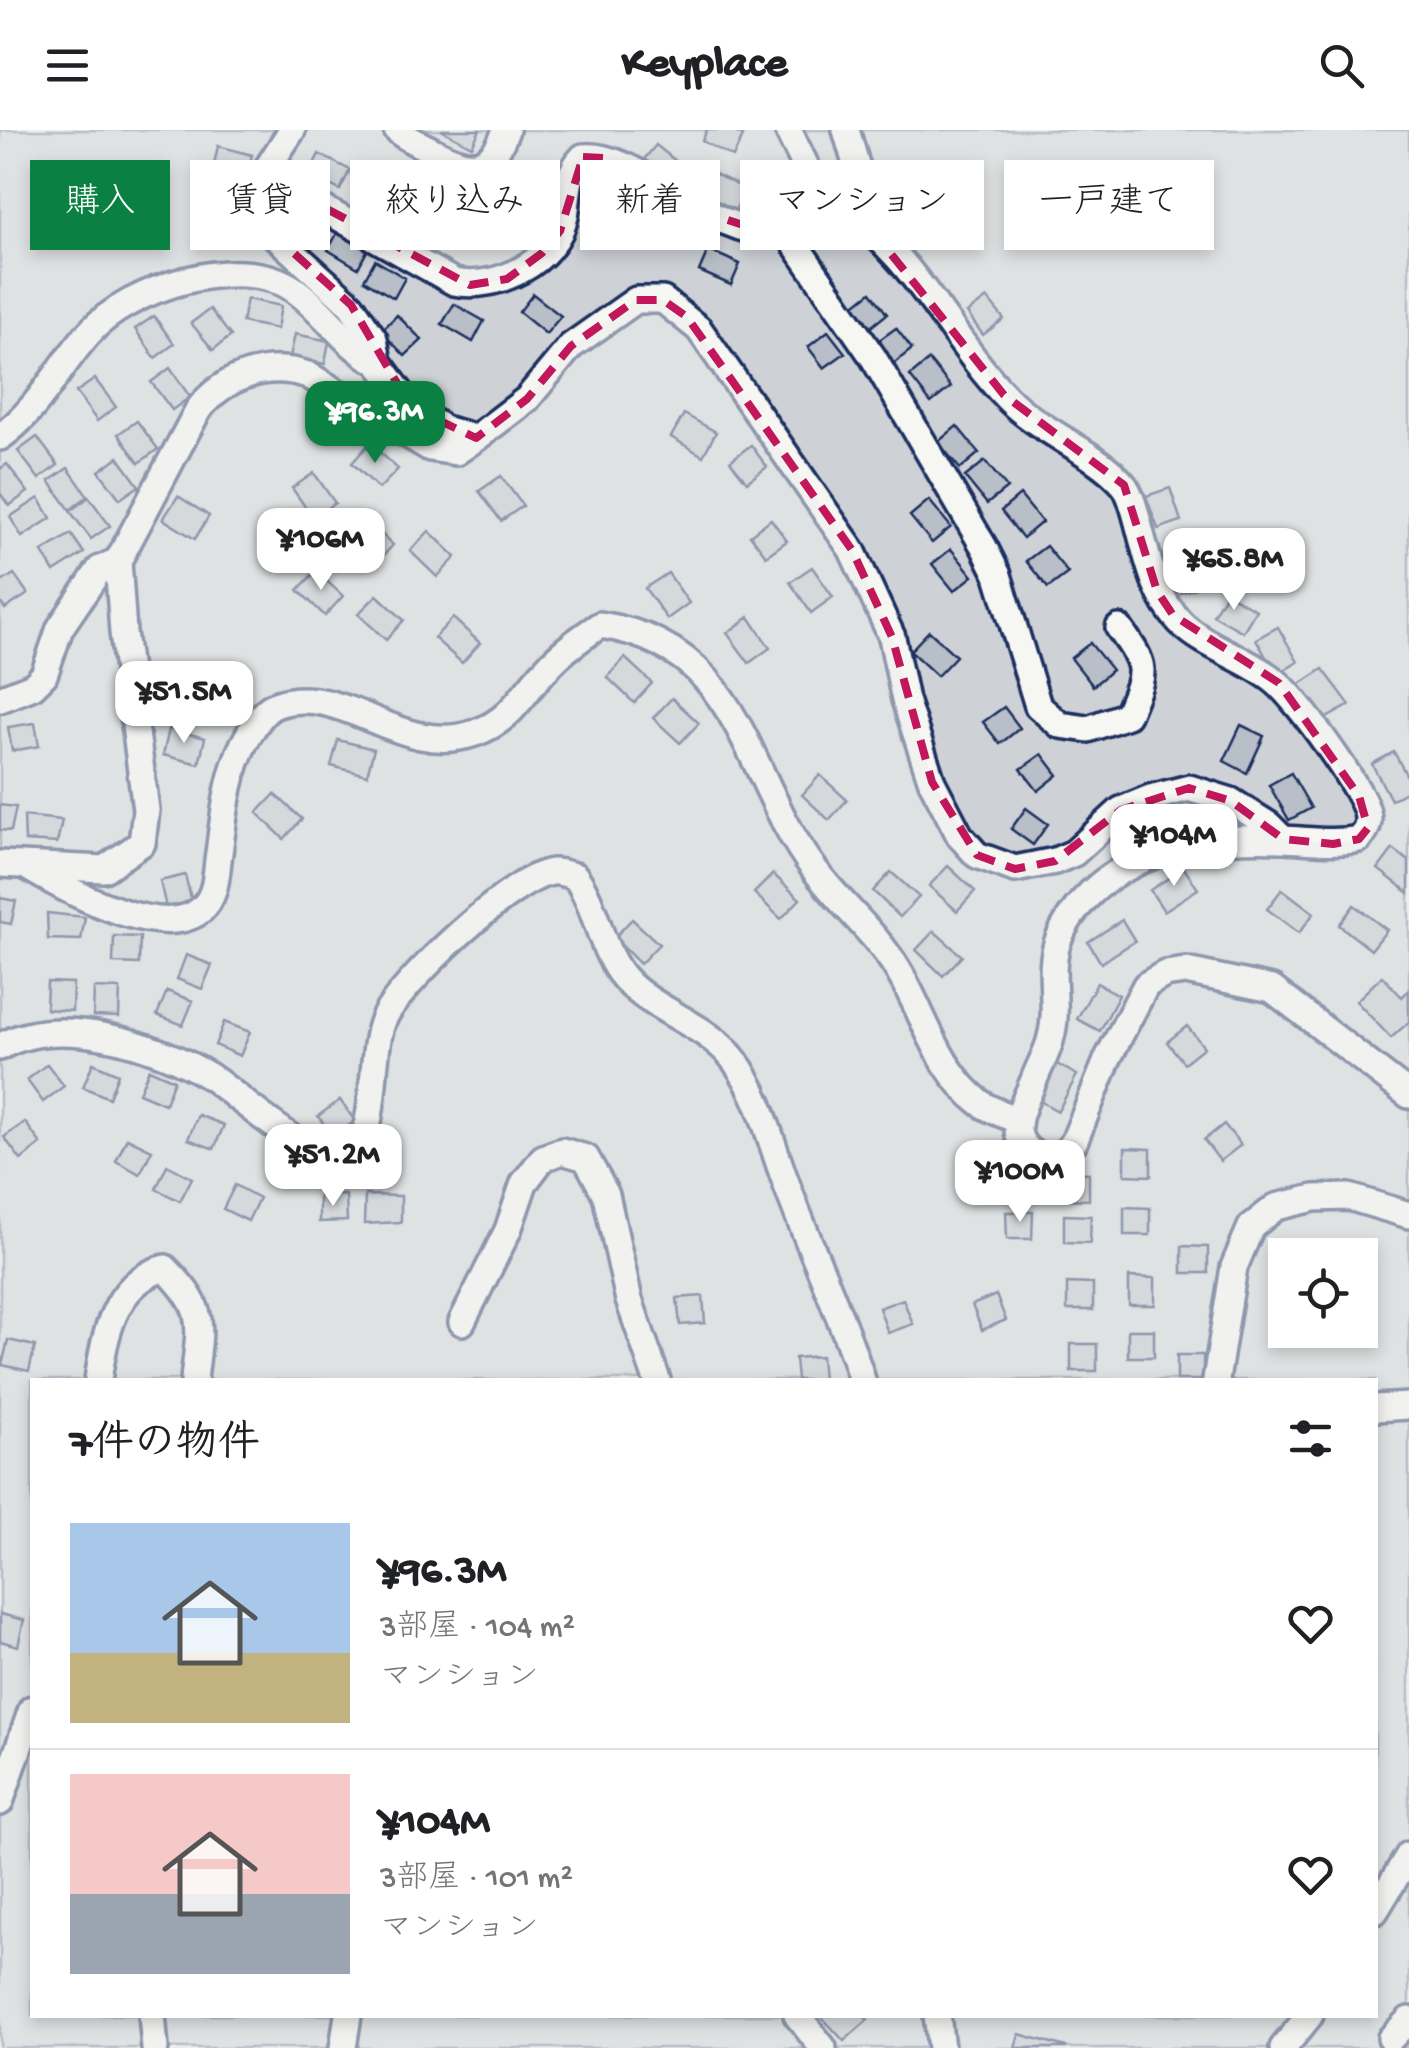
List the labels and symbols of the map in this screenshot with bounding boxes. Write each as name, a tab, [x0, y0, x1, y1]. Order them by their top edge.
pin: ¥96.3M	[294, 381, 456, 466]
pin: ¥106M	[251, 508, 391, 593]
pin: ¥65.8M	[1153, 528, 1315, 613]
pin: ¥51.5M	[103, 661, 265, 746]
pin: ¥104M	[1104, 804, 1244, 889]
pin: ¥51.2M	[252, 1124, 414, 1209]
pin: ¥100M	[950, 1140, 1090, 1225]

